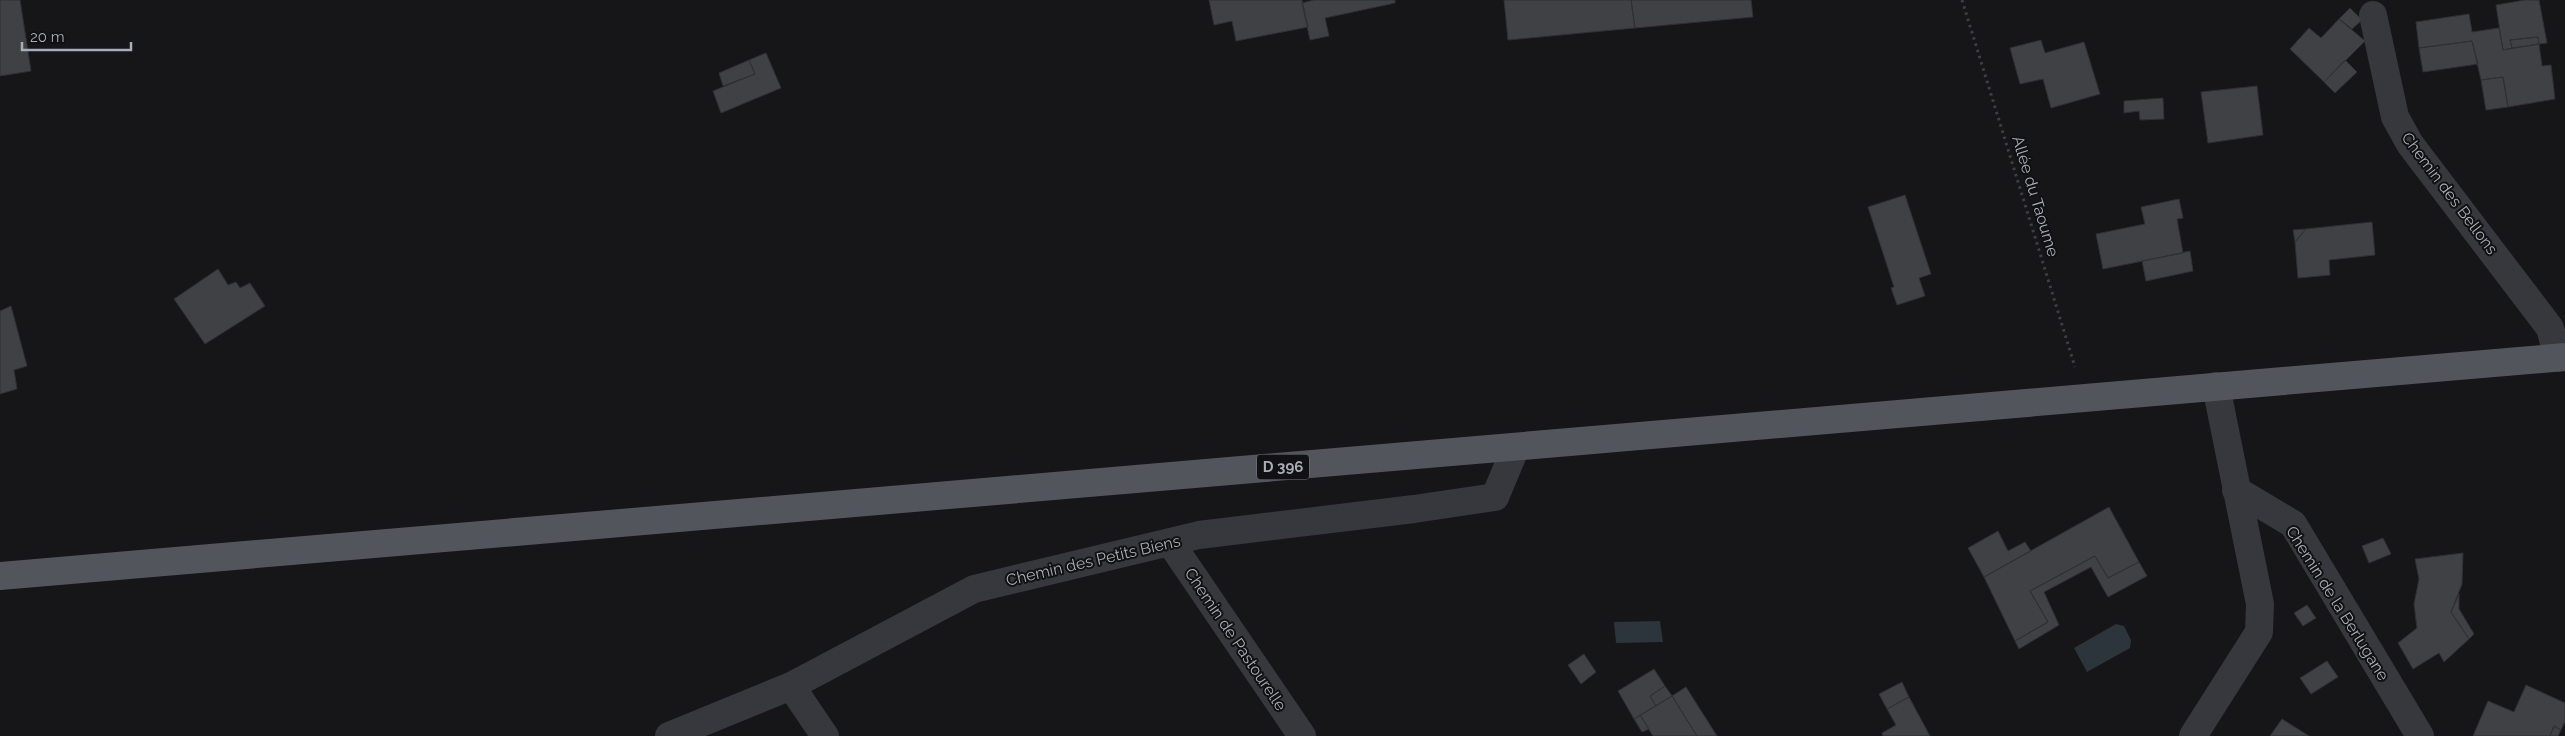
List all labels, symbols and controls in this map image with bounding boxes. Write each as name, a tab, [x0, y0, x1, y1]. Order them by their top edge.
scale bar	[22, 20, 131, 52]
text: 20 m	[30, 28, 65, 46]
street label: Chemin des Bellons	[2398, 129, 2502, 258]
street label: Allée du Taoume	[2008, 133, 2063, 259]
road number: D 396	[1257, 454, 1309, 480]
street label: Chemin de la Berlugane	[2282, 522, 2393, 684]
street label: Chemin des Petits Biens	[1004, 531, 1182, 590]
street label: Chemin de Pastourelle	[1181, 564, 1290, 714]

